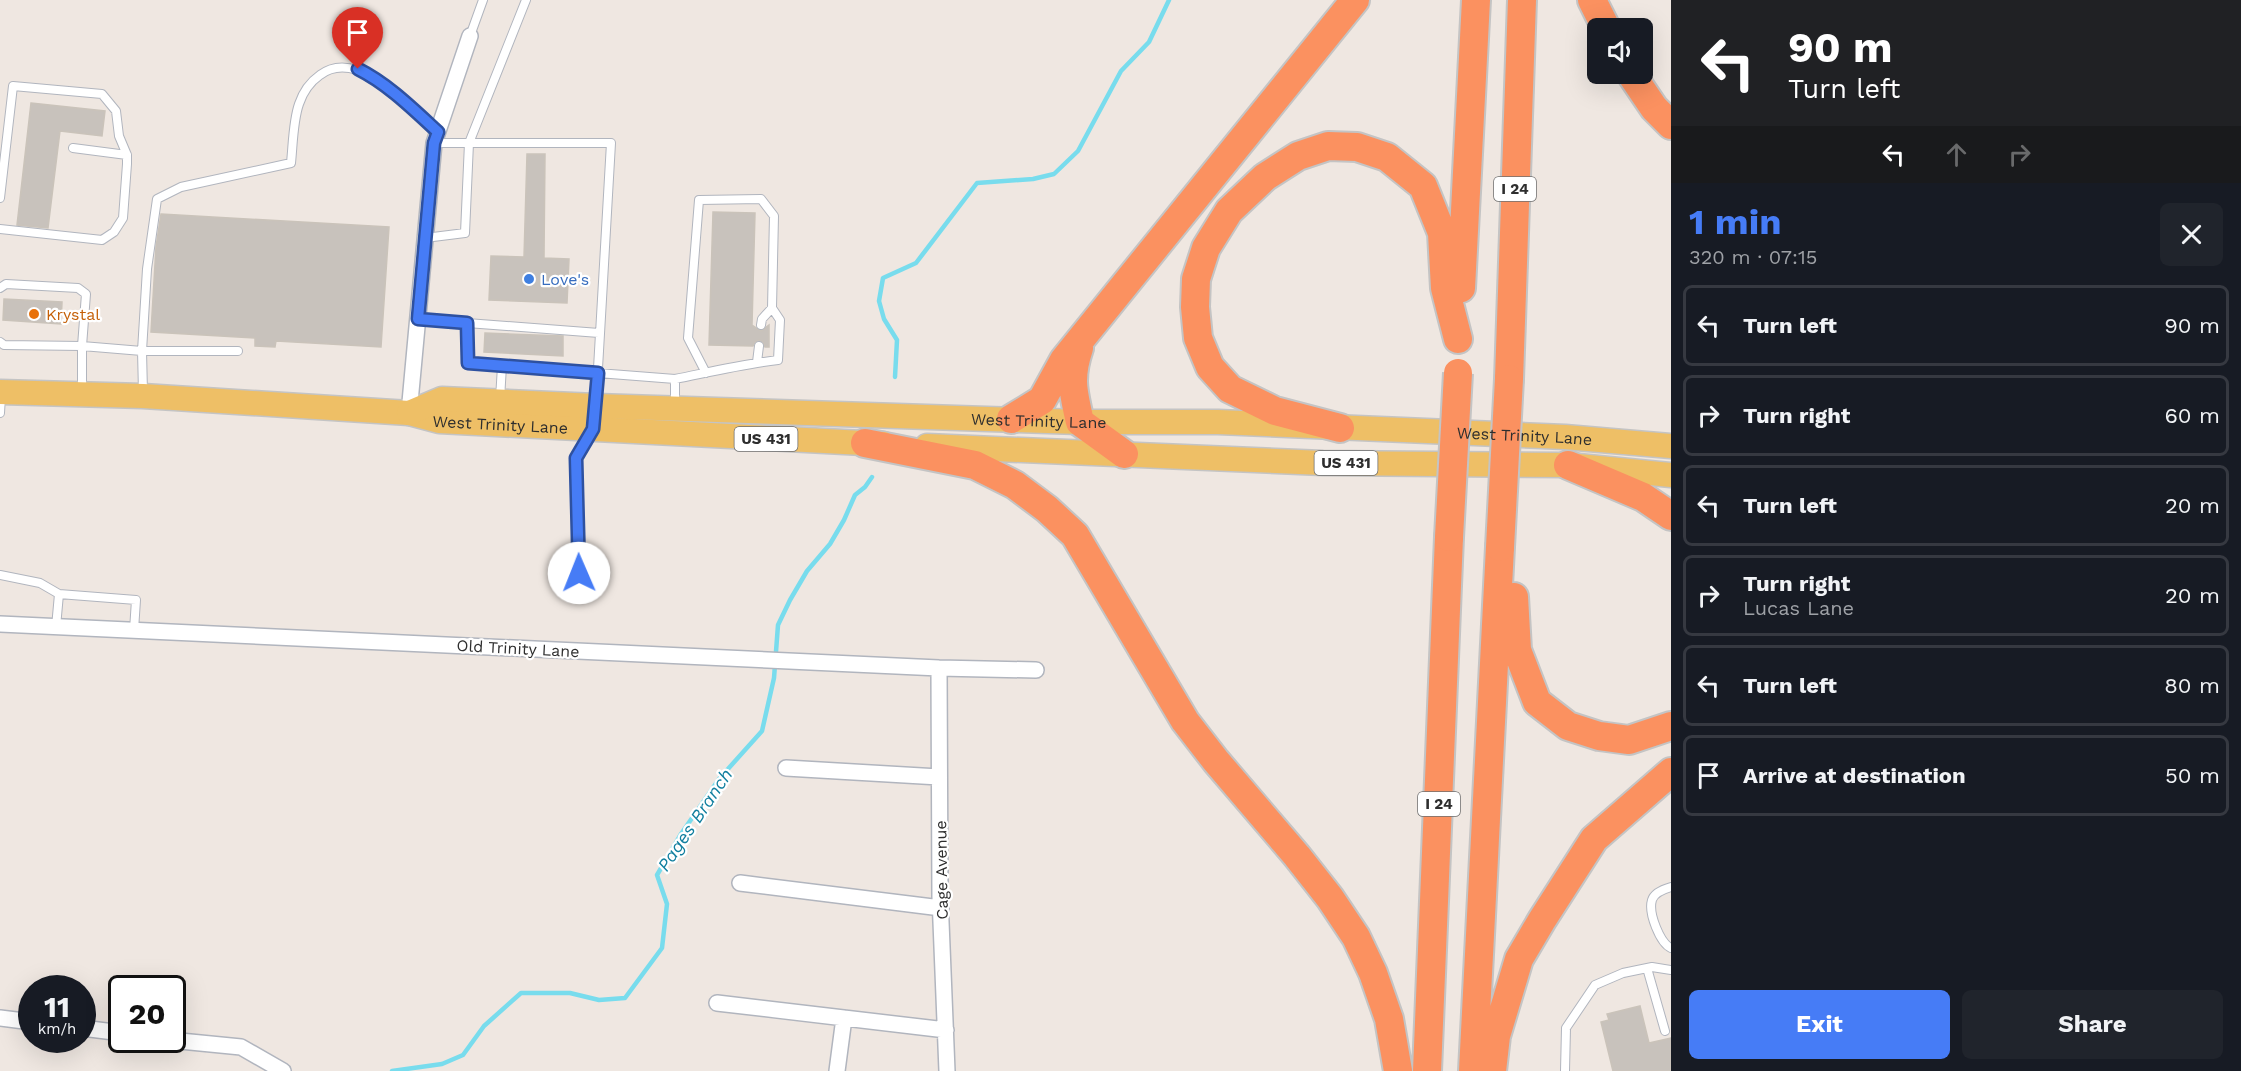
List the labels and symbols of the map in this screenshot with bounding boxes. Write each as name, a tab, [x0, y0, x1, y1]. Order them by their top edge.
pin	[332, 7, 383, 69]
road number: I 24	[1494, 177, 1536, 201]
place label: Love's	[541, 270, 589, 289]
marker: Love's	[522, 272, 536, 286]
place label: Krystal	[46, 305, 100, 324]
marker: Krystal	[27, 307, 41, 321]
street label: West Trinity Lane	[971, 409, 1107, 432]
street label: West Trinity Lane	[432, 412, 568, 438]
street label: West Trinity Lane	[1456, 423, 1593, 449]
road number: US 431	[734, 427, 798, 451]
road number: US 431	[1314, 451, 1378, 475]
position arrow	[547, 541, 611, 605]
street label: Old Trinity Lane	[456, 636, 580, 661]
water label: Pages Branch	[653, 764, 737, 875]
road number: I 24	[1418, 792, 1460, 816]
street label: Cage Avenue	[931, 820, 952, 920]
speed limit sign: 20	[108, 975, 186, 1053]

